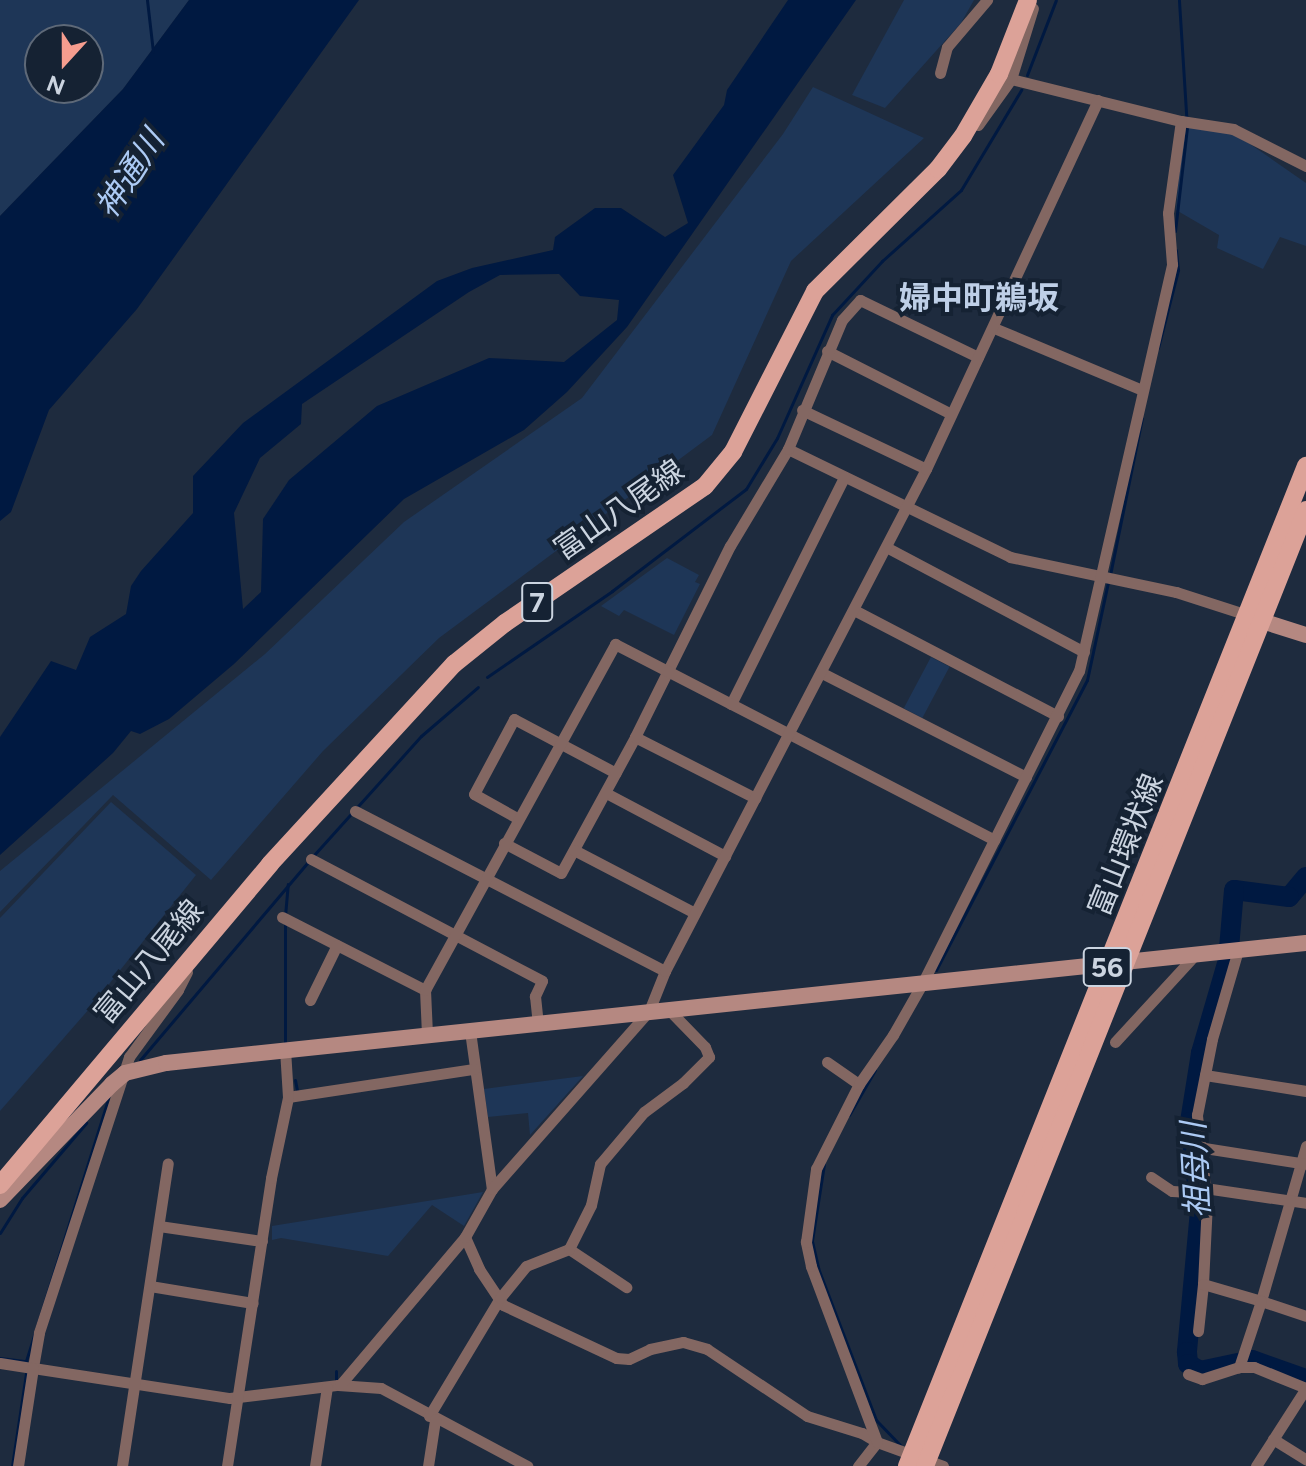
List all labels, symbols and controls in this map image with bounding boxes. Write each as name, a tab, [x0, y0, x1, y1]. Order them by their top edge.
north arrow	[24, 24, 104, 104]
text: N	[43, 69, 69, 101]
water label: 神通川	[88, 123, 172, 225]
district label: 婦中町鵜坂	[899, 279, 1059, 317]
street label: 富山八尾線	[547, 452, 691, 568]
road number: 7	[521, 578, 553, 626]
street label: 富山環状線	[1081, 769, 1171, 921]
street label: 富山八尾線	[87, 893, 211, 1031]
road number: 56	[1081, 943, 1133, 991]
water label: 祖母川	[1174, 1121, 1218, 1219]

